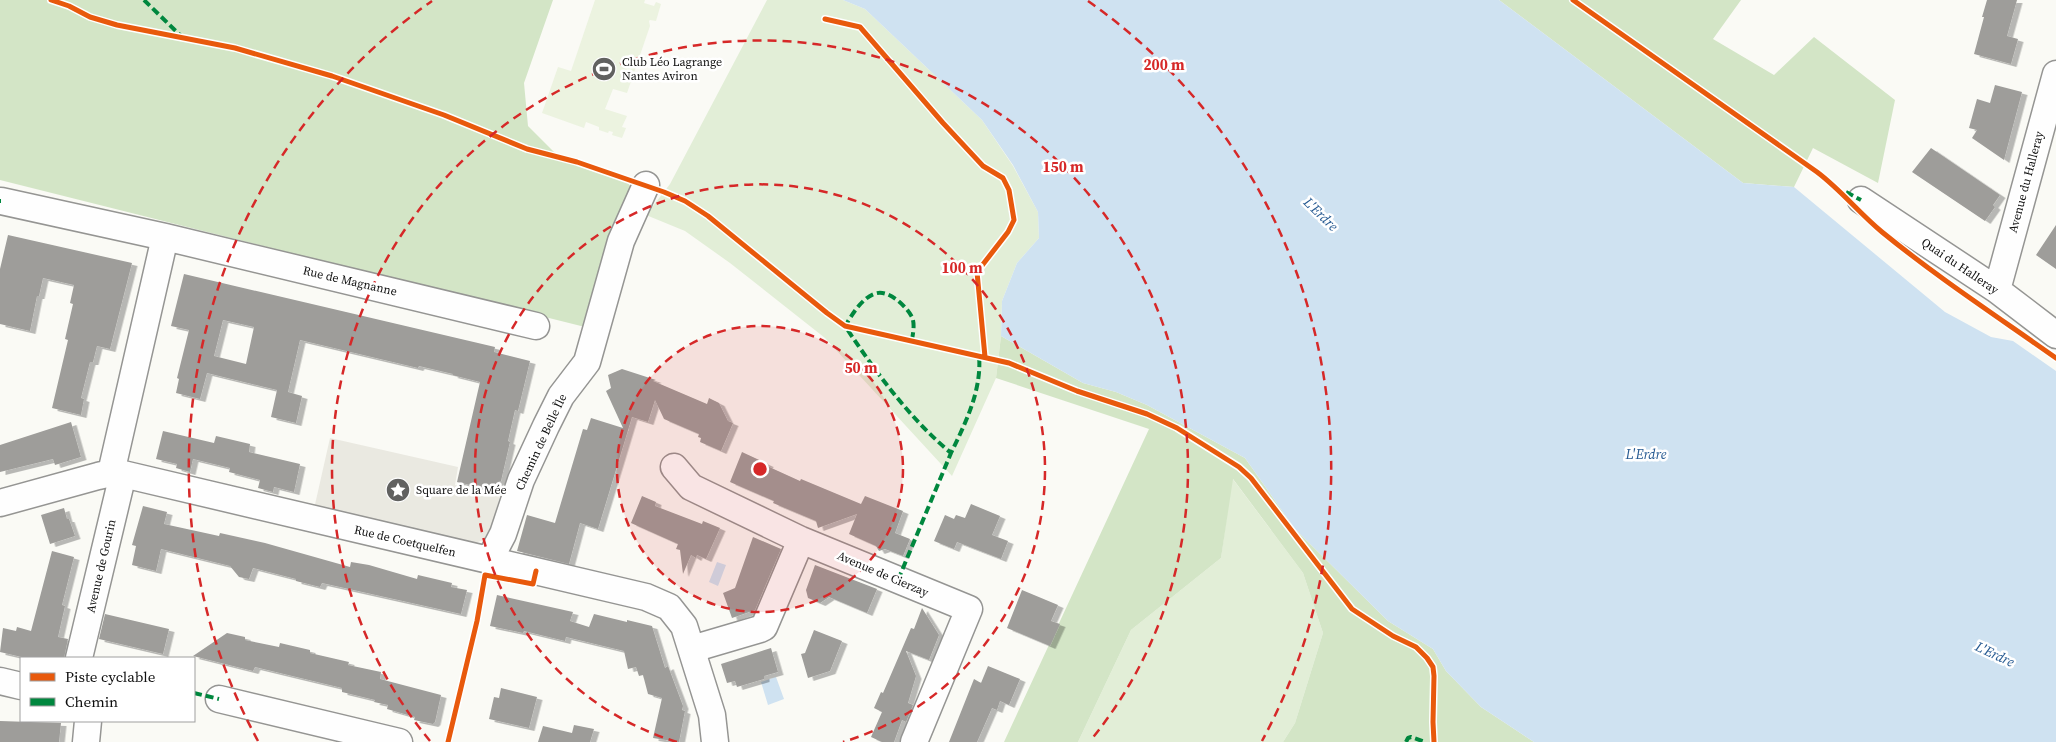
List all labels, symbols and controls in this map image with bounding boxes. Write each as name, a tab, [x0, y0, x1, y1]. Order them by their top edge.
place label: Club Léo Lagrange Nantes Aviron	[622, 54, 722, 84]
text: 200 m	[1143, 54, 1185, 75]
sports icon: Club Léo Lagrange Nantes Aviron	[591, 56, 617, 82]
street label: Avenue du Halleray	[2005, 129, 2047, 234]
text: 150 m	[1042, 156, 1084, 177]
water label: L'Erdre	[1299, 192, 1343, 236]
street label: Quai du Halleray	[1918, 234, 2003, 298]
text: 100 m	[941, 257, 983, 278]
street label: Rue de Magnanne	[301, 262, 399, 300]
text: 50 m	[844, 357, 878, 378]
street label: Chemin de Belle Île	[512, 391, 570, 493]
water label: L'Erdre	[1624, 444, 1667, 464]
centre of rings	[751, 460, 769, 478]
place icon: Square de la Mée	[385, 477, 411, 503]
place label: Square de la Mée	[416, 482, 507, 498]
street label: Avenue de Gourin	[82, 518, 120, 614]
street label: Rue de Coetquelfen	[353, 522, 457, 560]
street label: Avenue de Cierzay	[835, 548, 932, 601]
water label: L'Erdre	[1971, 636, 2018, 672]
legend	[20, 657, 195, 722]
text: Piste cyclable	[65, 666, 156, 687]
text: Chemin	[65, 691, 118, 712]

